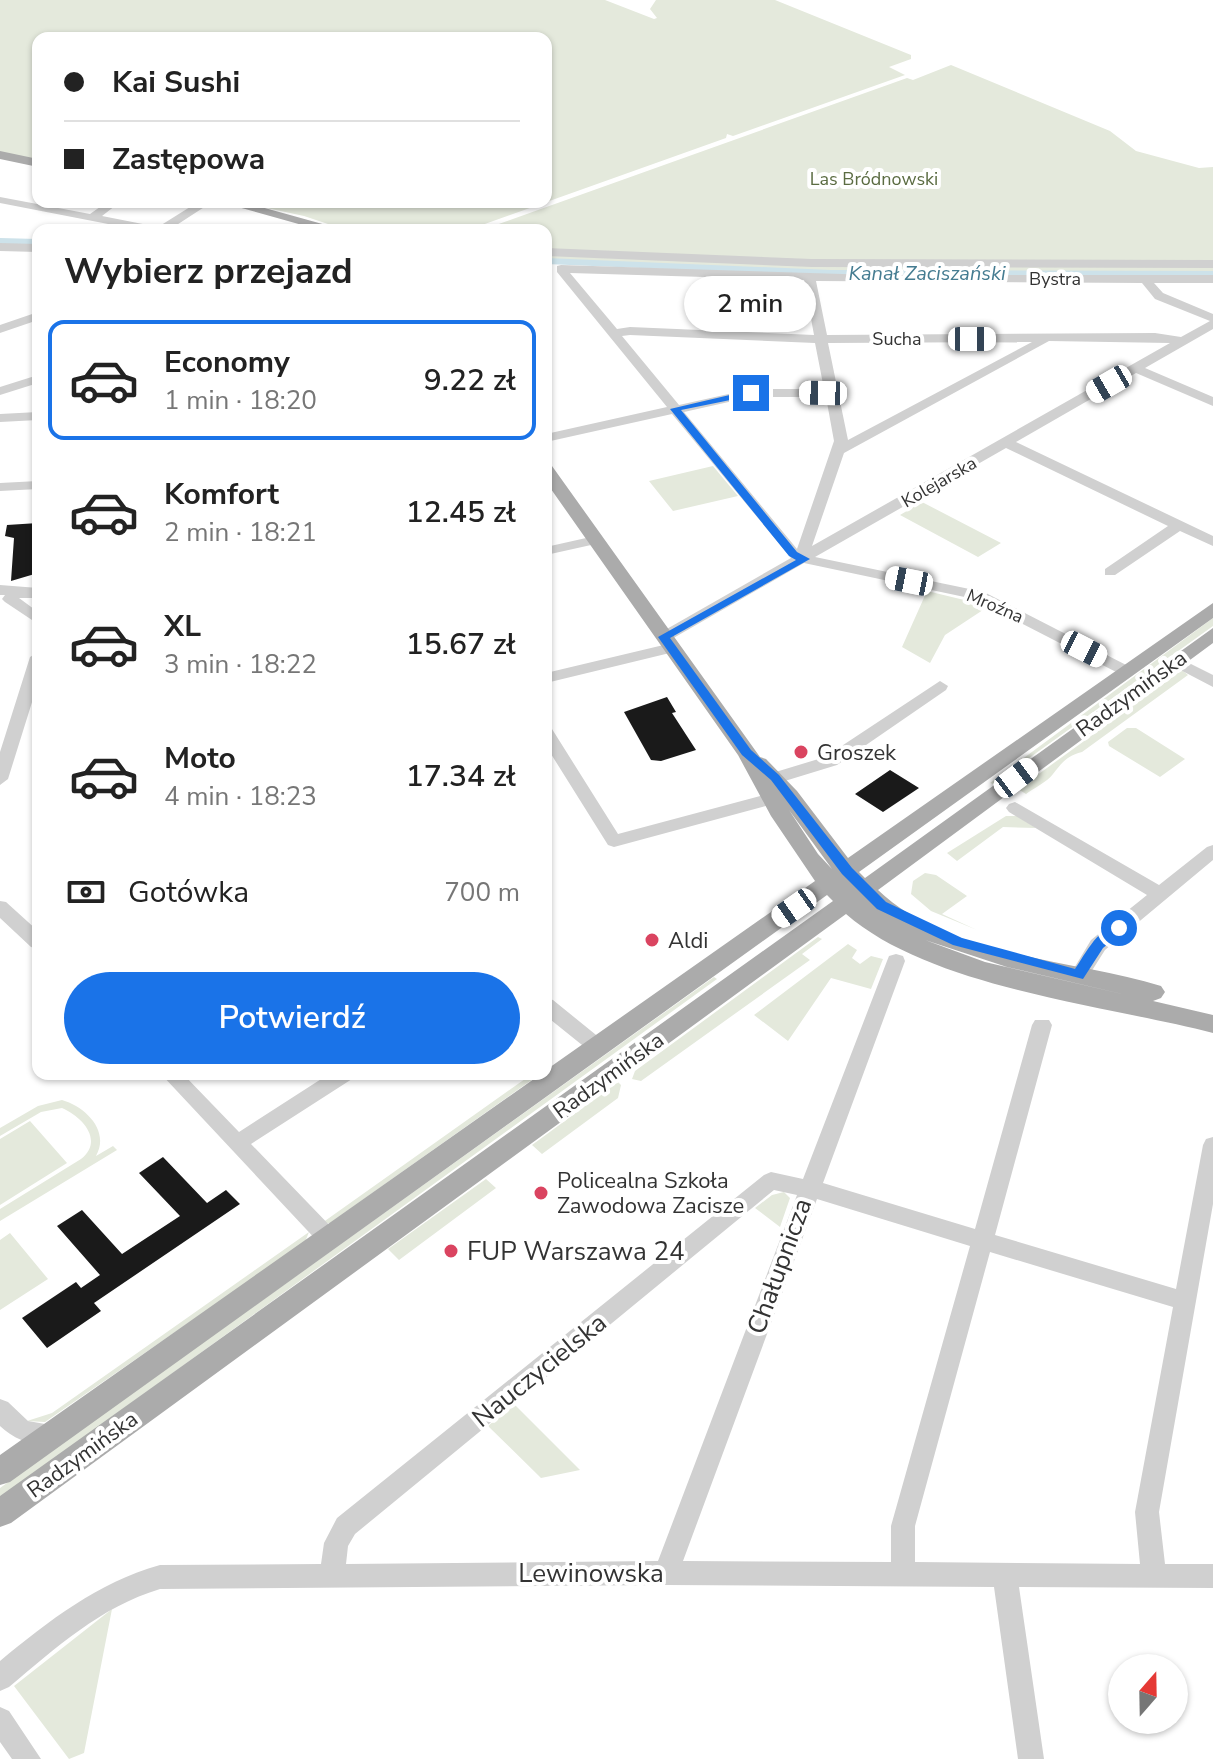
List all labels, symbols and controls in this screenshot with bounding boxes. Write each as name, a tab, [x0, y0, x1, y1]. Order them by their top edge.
text: Kai Sushi	[112, 62, 240, 103]
text: Zastępowa	[112, 139, 265, 180]
park label: Las Bródnowski	[810, 167, 938, 191]
text: Wybierz przejazd	[64, 247, 353, 296]
water label: Kanał Zaciszański	[848, 260, 1006, 287]
street label: Bystra	[1029, 267, 1081, 291]
callout: 2 min	[685, 277, 817, 333]
text: 2 min	[717, 286, 783, 321]
street label: Sucha	[872, 327, 922, 351]
car	[948, 327, 996, 351]
text: Economy	[164, 342, 290, 383]
icon: car	[68, 344, 140, 416]
text: 9.22 zł	[424, 360, 516, 401]
car	[1082, 362, 1136, 406]
route end	[733, 375, 769, 411]
car	[799, 381, 847, 405]
text: 1 min · 18:20	[164, 383, 317, 418]
street label: Kolejarska	[897, 451, 981, 513]
text: Komfort	[164, 474, 279, 515]
icon: car	[68, 476, 140, 548]
text: 12.45 zł	[406, 492, 516, 533]
text: 2 min · 18:21	[164, 515, 317, 550]
car	[883, 565, 935, 597]
street label: Mroźna	[963, 583, 1027, 629]
text: XL	[164, 606, 201, 647]
icon: car	[68, 608, 140, 680]
text: 15.67 zł	[406, 624, 516, 665]
car	[1057, 627, 1111, 671]
street label: Radzymińska	[1070, 643, 1193, 744]
text: 3 min · 18:22	[164, 647, 317, 682]
text: Moto	[164, 738, 236, 779]
place label: Groszek	[817, 738, 897, 768]
icon: car	[68, 740, 140, 812]
marker: Groszek	[792, 743, 810, 761]
car	[990, 754, 1042, 802]
text: 17.34 zł	[406, 756, 516, 797]
text: 4 min · 18:23	[164, 779, 317, 814]
icon: cash	[64, 870, 108, 914]
text: Gotówka	[128, 872, 249, 913]
text: 700 m	[444, 875, 520, 910]
car	[767, 884, 821, 932]
route start	[1101, 910, 1137, 946]
place label: Aldi	[668, 926, 708, 956]
marker: Aldi	[643, 931, 661, 949]
button: Potwierdź	[64, 972, 520, 1064]
street label: Radzymińska	[547, 1025, 670, 1126]
place label: Policealna Szkoła Zawodowa Zacisze	[557, 1166, 744, 1221]
marker: Policealna Szkoła Zawodowa Zacisze	[532, 1184, 550, 1202]
street label: Chałupnicza	[739, 1193, 820, 1339]
place label: FUP Warszawa 24	[467, 1234, 685, 1269]
marker: FUP Warszawa 24	[442, 1242, 460, 1260]
street label: Nauczycielska	[465, 1305, 614, 1435]
street label: Radzymińska	[21, 1404, 144, 1505]
street label: Lewinowska	[518, 1556, 664, 1591]
north arrow	[1108, 1654, 1188, 1734]
map controls	[1108, 1654, 1188, 1734]

